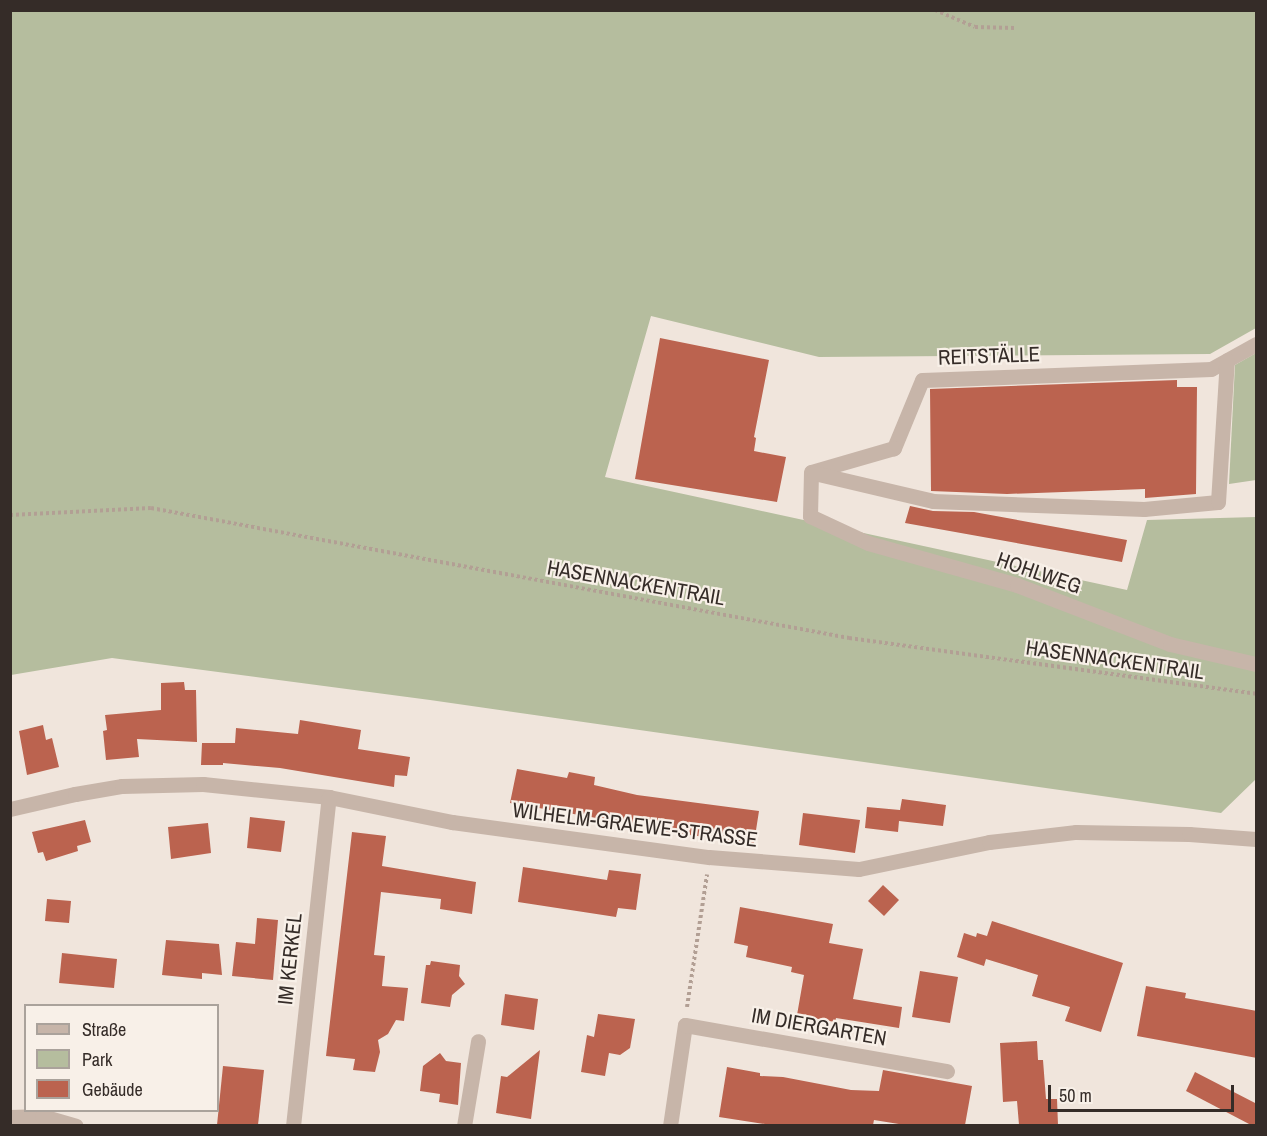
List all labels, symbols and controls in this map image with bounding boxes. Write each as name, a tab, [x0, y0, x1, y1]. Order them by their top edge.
street label: REITSTÄLLE	[938, 342, 1040, 370]
street label: HOHLWEG	[993, 547, 1085, 599]
street label: HASENNACKENTRAIL	[545, 555, 727, 611]
street label: HASENNACKENTRAIL	[1024, 635, 1206, 685]
street label: WILHELM-GRAEWE-STRASSE	[511, 797, 759, 853]
street label: IM KERKEL	[273, 912, 307, 1006]
street label: IM DIERGARTEN	[750, 1003, 888, 1051]
legend	[24, 1004, 219, 1112]
text: Straße	[82, 1017, 126, 1042]
text: Park	[82, 1047, 112, 1072]
scale bar	[1051, 1073, 1237, 1111]
text: Gebäude	[82, 1077, 143, 1102]
text: 50 m	[1059, 1083, 1092, 1108]

